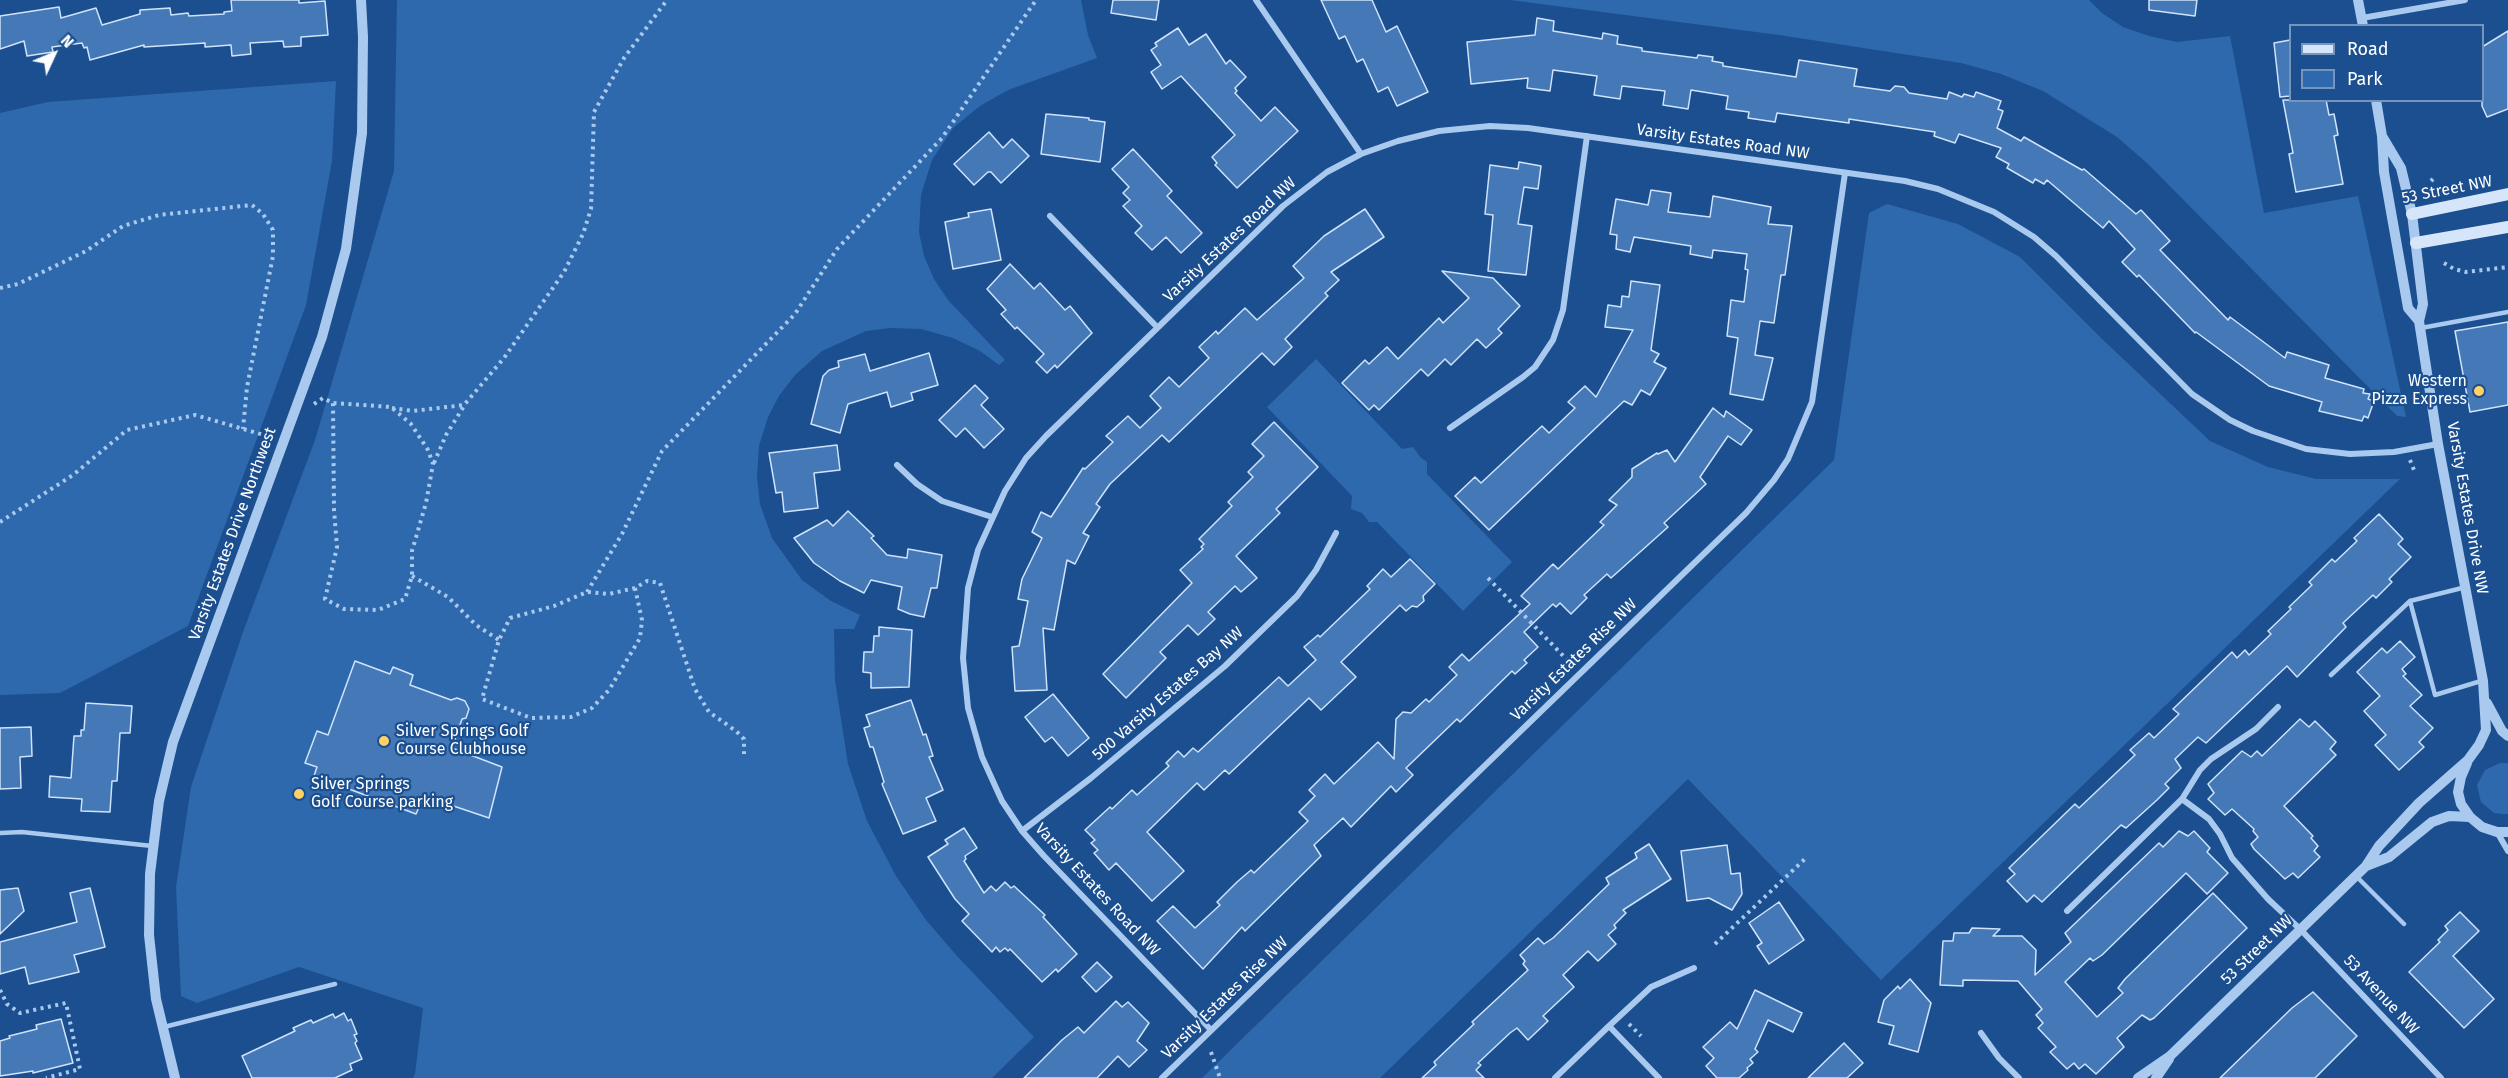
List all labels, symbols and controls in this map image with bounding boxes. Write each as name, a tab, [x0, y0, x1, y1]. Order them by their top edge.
north arrow	[24, 24, 84, 84]
legend	[2289, 24, 2484, 102]
text: N	[57, 31, 78, 52]
text: Road	[2347, 38, 2389, 60]
text: Park	[2347, 68, 2382, 90]
street label: Varsity Estates Road NW	[1635, 120, 1811, 164]
street label: 53 Street NW	[2400, 172, 2494, 208]
street label: Varsity Estates Road NW	[1160, 174, 1300, 306]
place label: Western Pizza Express	[2371, 372, 2467, 410]
marker: Western Pizza Express	[2472, 384, 2486, 398]
street label: Varsity Estates Drive NW	[2442, 420, 2492, 596]
street label: Varsity Estates Drive Northwest	[185, 425, 281, 643]
street label: Varsity Estates Rise NW	[1507, 595, 1641, 725]
street label: 500 Varsity Estates Bay NW	[1089, 623, 1247, 765]
place label: Silver Springs Golf Course Clubhouse	[396, 722, 528, 760]
marker: Silver Springs Golf Course Clubhouse	[377, 734, 391, 748]
place label: Silver Springs Golf Course parking	[311, 775, 453, 813]
marker: Silver Springs Golf Course parking	[292, 787, 306, 801]
street label: Varsity Estates Road NW	[1031, 820, 1163, 960]
street label: 53 Street NW	[2217, 911, 2297, 989]
street label: Varsity Estates Rise NW	[1158, 933, 1292, 1063]
street label: 53 Avenue NW	[2339, 951, 2423, 1039]

